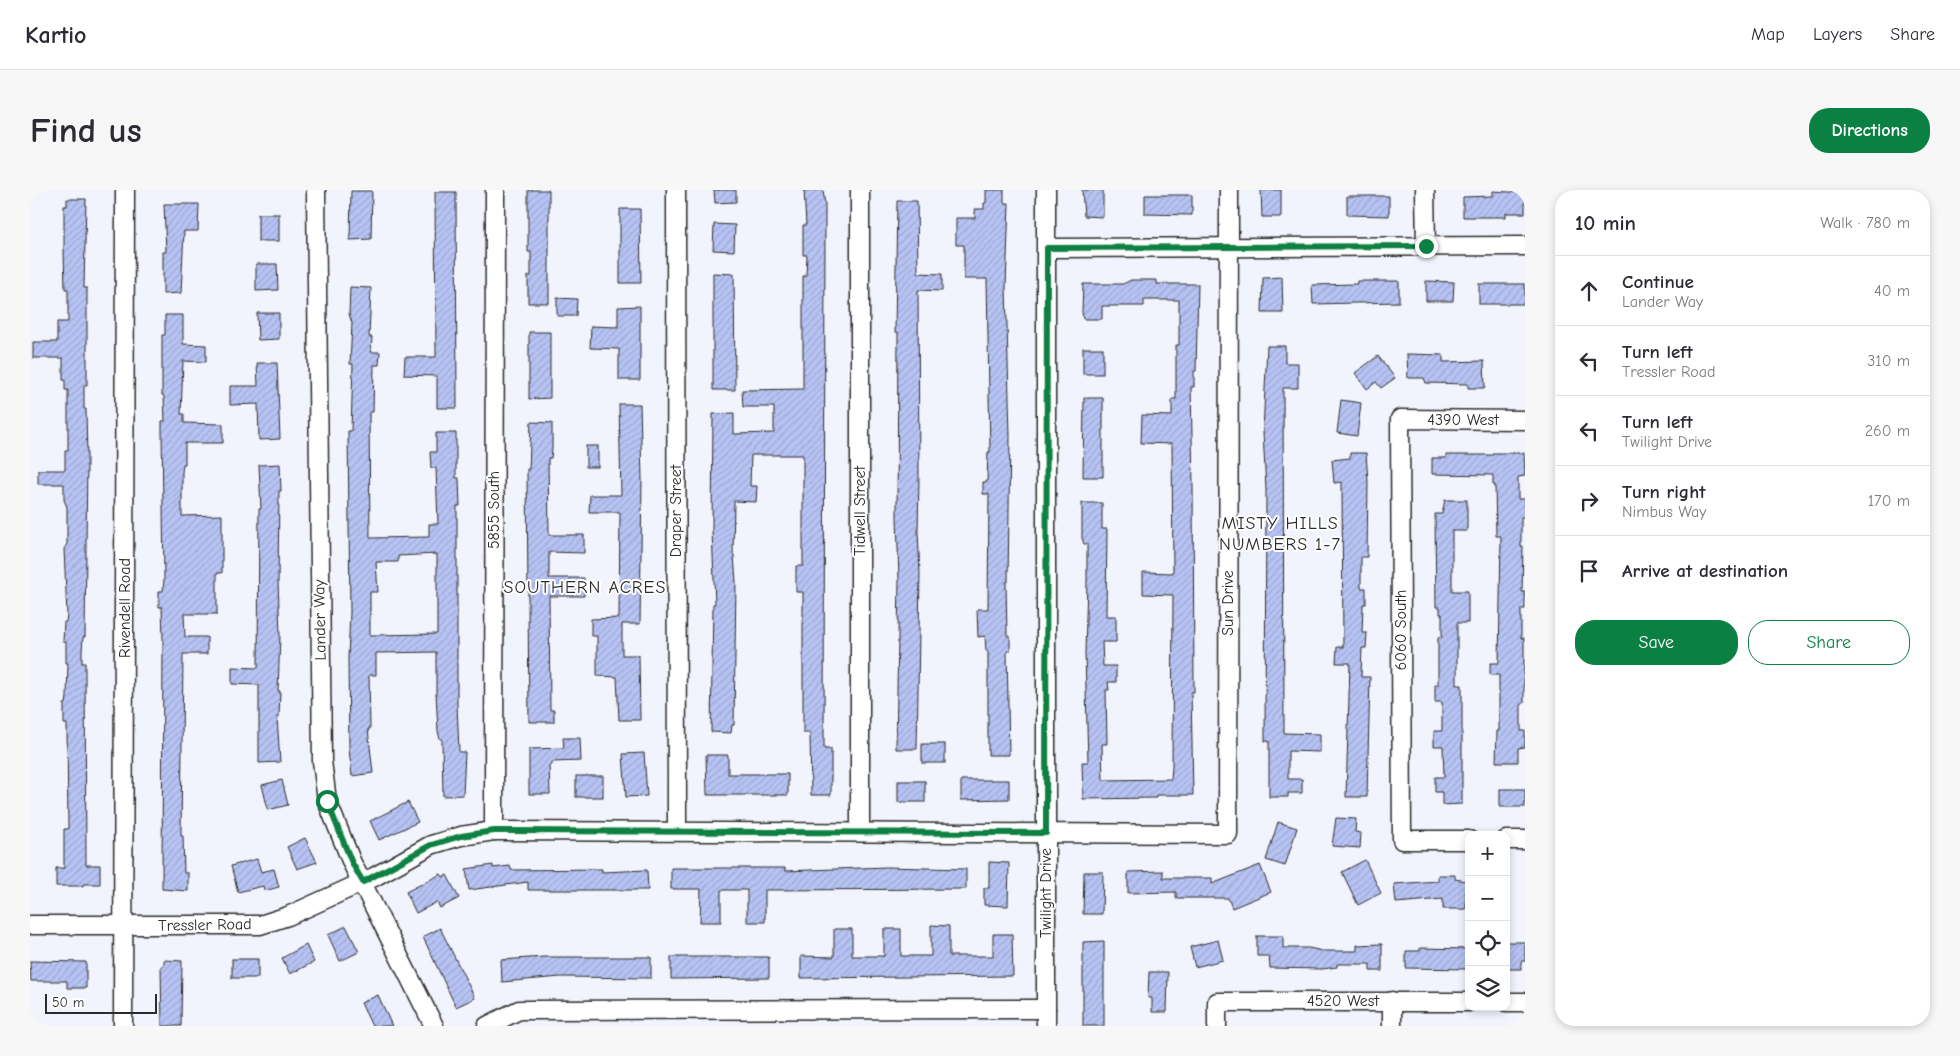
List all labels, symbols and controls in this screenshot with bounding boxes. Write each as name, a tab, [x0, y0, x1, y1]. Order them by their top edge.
text: Kartio	[25, 21, 87, 49]
text: Map	[1751, 24, 1785, 45]
text: Layers	[1813, 24, 1862, 45]
text: Share	[1890, 24, 1935, 45]
button: Directions	[1809, 108, 1930, 153]
text: Find us	[30, 110, 142, 151]
text: 10 min	[1575, 211, 1636, 235]
text: Walk · 780 m	[1820, 214, 1910, 232]
route end	[1415, 235, 1438, 258]
text: Continue	[1622, 271, 1694, 293]
icon: ahead	[1575, 277, 1603, 305]
text: 40 m	[1874, 282, 1910, 300]
text: Lander Way	[1622, 293, 1703, 311]
text: Turn left	[1622, 341, 1693, 363]
icon: left	[1575, 347, 1603, 375]
text: 310 m	[1867, 352, 1910, 370]
text: Tressler Road	[1622, 363, 1716, 381]
street label: 4390 West	[1427, 411, 1499, 429]
text: Turn left	[1622, 411, 1693, 433]
icon: left	[1575, 417, 1603, 445]
text: 260 m	[1865, 422, 1910, 440]
text: Twilight Drive	[1622, 433, 1712, 451]
street label: Draper Street	[667, 464, 685, 557]
street label: Tidwell Street	[851, 465, 869, 556]
street label: 5855 South	[485, 471, 503, 549]
text: Turn right	[1622, 481, 1706, 503]
icon: right	[1575, 487, 1603, 515]
text: 170 m	[1868, 492, 1910, 510]
text: Nimbus Way	[1622, 503, 1706, 521]
district label: MISTY HILLS NUMBERS 1-7	[1219, 513, 1341, 555]
icon: arrive	[1575, 557, 1603, 585]
street label: Rivendell Road	[116, 558, 134, 658]
text: Arrive at destination	[1622, 560, 1788, 582]
street label: Sun Drive	[1219, 570, 1237, 636]
district label: SOUTHERN ACRES	[504, 577, 666, 598]
street label: Lander Way	[310, 578, 330, 661]
street label: 6060 South	[1392, 590, 1410, 670]
button: Save	[1575, 620, 1738, 665]
button: Share	[1748, 620, 1910, 665]
route start	[316, 790, 339, 813]
map controls	[1465, 831, 1510, 1011]
button: +	[1465, 831, 1510, 876]
street label: Twilight Drive	[1037, 848, 1055, 938]
button: −	[1465, 876, 1510, 921]
street label: Tressler Road	[158, 915, 252, 935]
button: locate	[1465, 921, 1510, 966]
button: layers	[1465, 966, 1510, 1011]
scale bar	[45, 991, 158, 1014]
street label: 4520 West	[1307, 992, 1379, 1010]
text: 50 m	[52, 994, 84, 1011]

